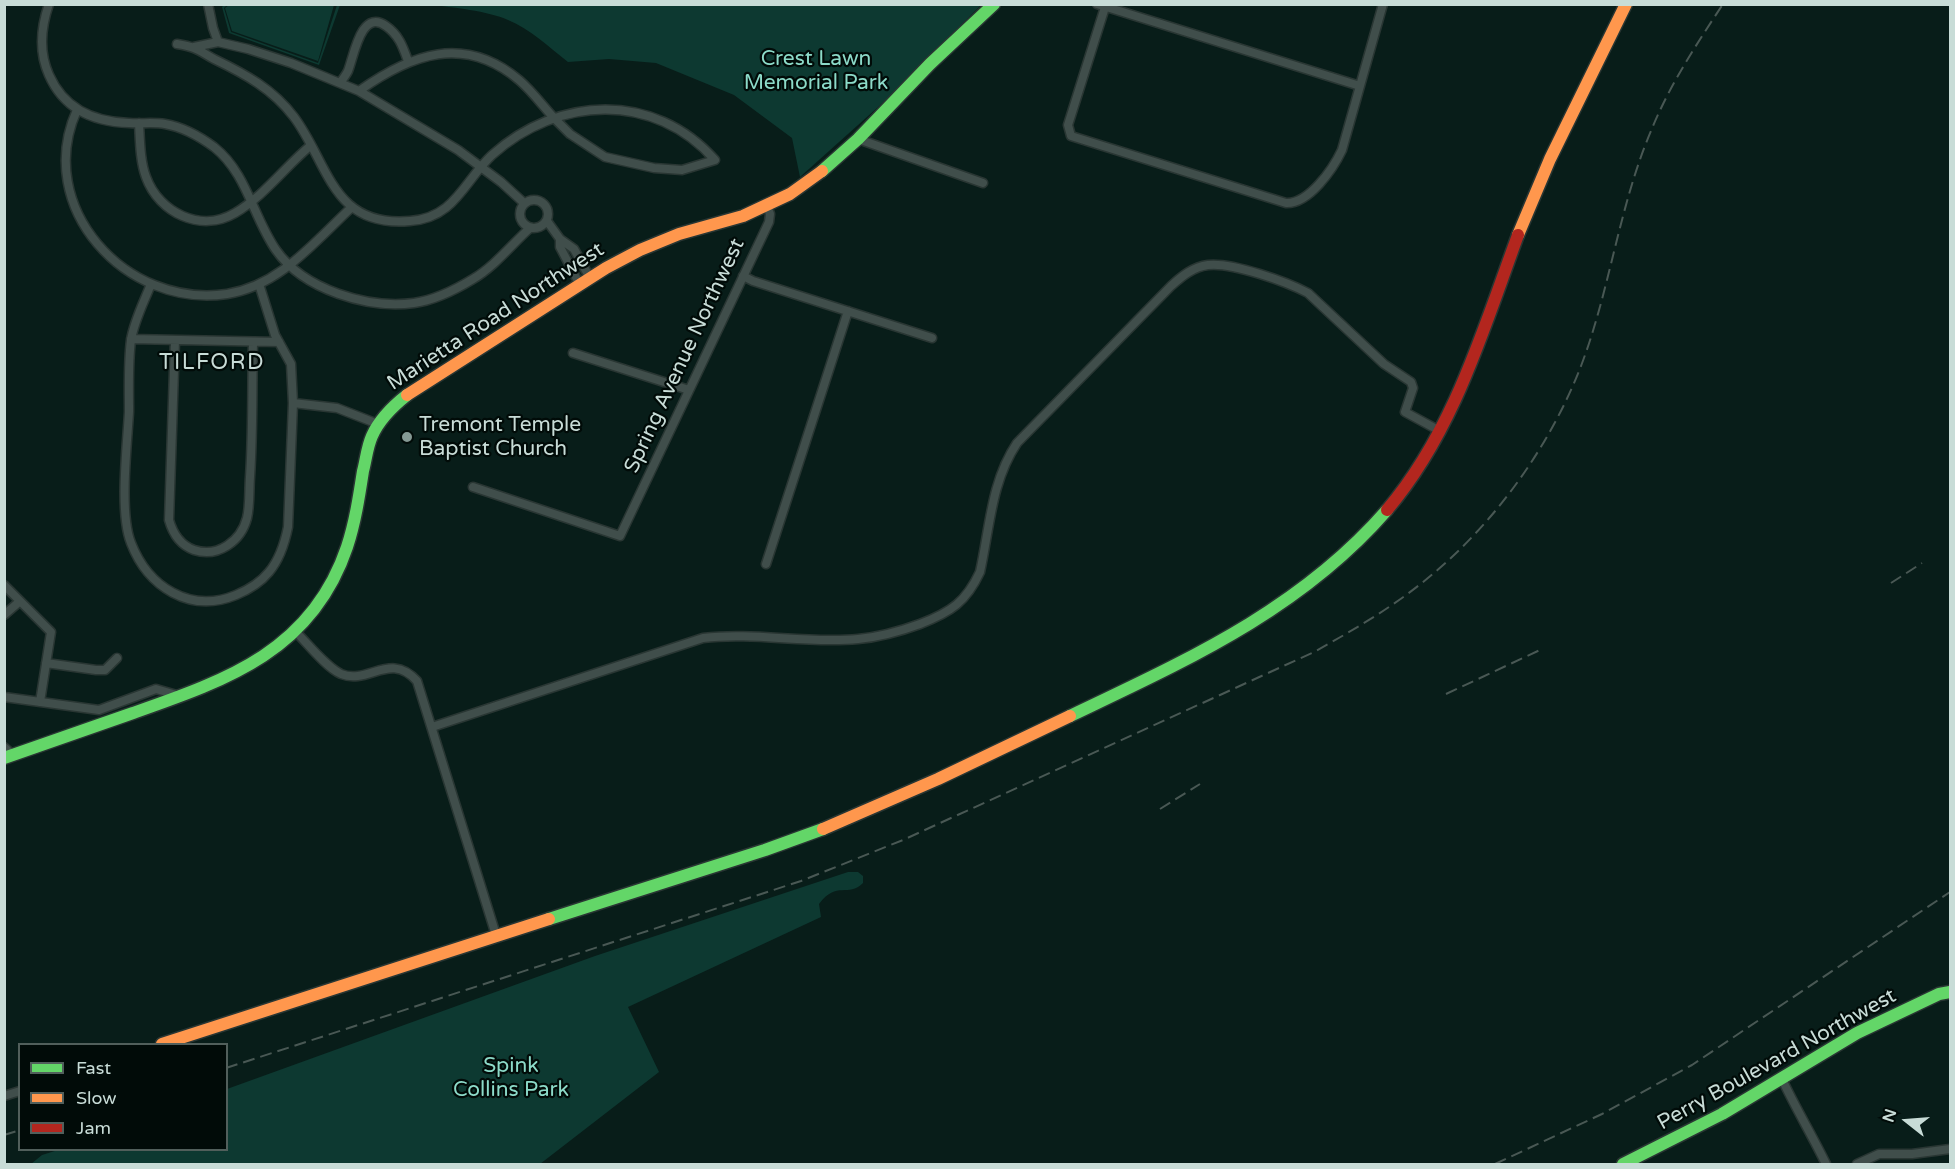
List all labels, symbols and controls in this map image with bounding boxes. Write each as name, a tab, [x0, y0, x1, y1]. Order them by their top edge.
park label: Crest Lawn Memorial Park	[744, 46, 888, 96]
street label: Spring Avenue Northwest	[620, 235, 750, 477]
street label: Marietta Road Northwest	[383, 237, 609, 397]
district label: TILFORD	[159, 350, 265, 376]
place label: Tremont Temple Baptist Church	[419, 412, 581, 462]
marker: Tremont Temple Baptist Church	[400, 430, 414, 444]
street label: Perry Boulevard Northwest	[1653, 984, 1901, 1136]
legend	[18, 1043, 228, 1151]
park label: Spink Collins Park	[453, 1053, 569, 1103]
text: Fast	[76, 1057, 111, 1079]
text: Slow	[76, 1087, 117, 1109]
north arrow	[1877, 1091, 1937, 1151]
text: Jam	[76, 1117, 111, 1139]

